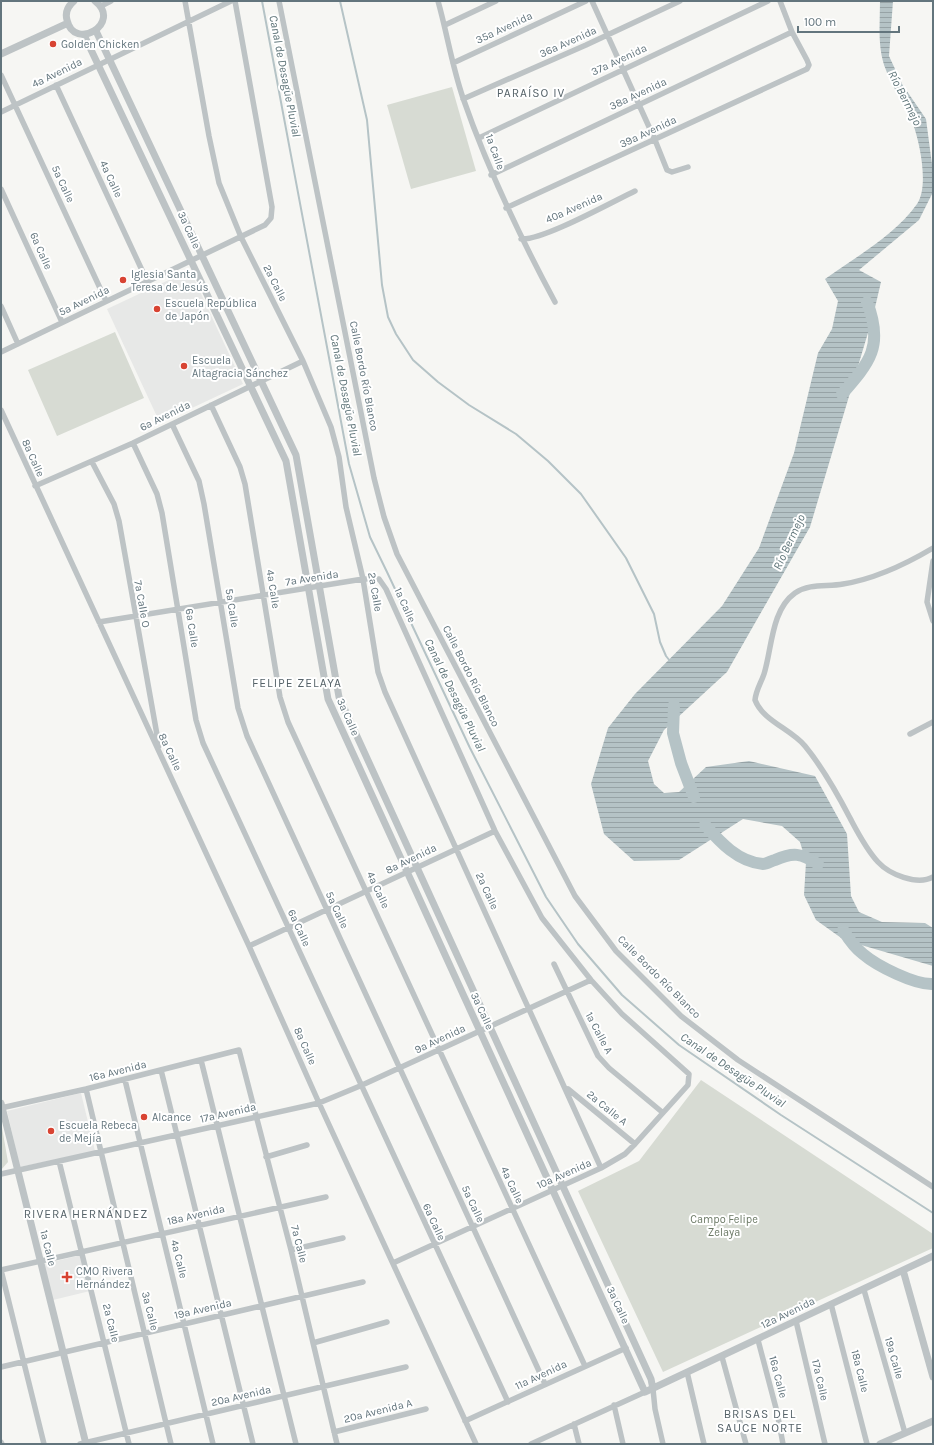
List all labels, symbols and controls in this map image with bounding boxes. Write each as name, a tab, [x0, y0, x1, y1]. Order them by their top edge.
scale bar	[798, 8, 899, 34]
street label: 35a Avenida	[474, 9, 534, 47]
water label: Canal de Desagüe Pluvial	[266, 14, 304, 138]
text: 100 m	[804, 15, 836, 29]
street label: 36a Avenida	[537, 24, 599, 60]
place label: Golden Chicken	[61, 38, 139, 51]
marker: Golden Chicken	[48, 39, 58, 49]
street label: 37a Avenida	[589, 41, 649, 79]
street label: 4a Avenida	[30, 55, 84, 91]
water label: Río Bermejo	[885, 68, 925, 128]
street label: 38a Avenida	[607, 75, 669, 113]
district label: PARAÍSO IV	[497, 85, 565, 100]
street label: 39a Avenida	[617, 113, 679, 151]
street label: 1a Calle	[483, 132, 508, 172]
street label: 4a Calle	[97, 158, 125, 200]
street label: 5a Calle	[49, 163, 77, 205]
street label: 40a Avenida	[543, 190, 605, 226]
street label: 3a Calle	[175, 209, 203, 251]
street label: 6a Calle	[27, 230, 55, 272]
street label: 2a Calle	[260, 262, 290, 304]
place label: Iglesia Santa Teresa de Jesús	[131, 268, 209, 294]
marker: Iglesia Santa Teresa de Jesús	[118, 275, 128, 285]
street label: 5a Avenida	[57, 283, 111, 319]
place label: Escuela República de Japón	[165, 297, 257, 323]
marker: Escuela República de Japón	[152, 304, 162, 314]
street label: Calle Bordo Río Blanco	[347, 320, 381, 432]
water label: Canal de Desagüe Pluvial	[327, 333, 365, 457]
place label: Escuela Altagracia Sánchez	[192, 354, 288, 380]
marker: Escuela Altagracia Sánchez	[179, 361, 189, 371]
street label: 6a Avenida	[138, 398, 192, 434]
street label: 8a Calle	[19, 437, 47, 479]
water label: Río Bermejo	[770, 512, 808, 572]
street label: 7a Avenida	[285, 567, 339, 589]
street label: 4a Calle	[263, 569, 283, 610]
street label: 2a Calle	[365, 571, 385, 613]
street label: 7a Calle O	[131, 579, 153, 629]
street label: 1a Calle	[392, 585, 419, 625]
street label: 5a Calle	[222, 587, 242, 629]
street label: 6a Calle	[182, 607, 202, 649]
street label: Calle Bordo Río Blanco	[440, 623, 502, 729]
water label: Canal de Desagüe Pluvial	[422, 636, 488, 754]
district label: FELIPE ZELAYA	[252, 676, 342, 690]
street label: 3a Calle	[334, 696, 362, 738]
street label: 8a Calle	[156, 731, 184, 773]
street label: 8a Avenida	[383, 841, 439, 877]
street label: 4a Calle	[364, 869, 392, 911]
street label: 2a Calle	[473, 870, 501, 912]
street label: 5a Calle	[323, 889, 351, 931]
street label: 6a Calle	[285, 907, 313, 949]
street label: Calle Bordo Río Blanco	[615, 933, 703, 1021]
street label: 3a Calle	[468, 990, 496, 1032]
street label: 1a Calle A	[582, 1010, 616, 1057]
street label: 9a Avenida	[412, 1022, 468, 1056]
street label: 8a Calle	[291, 1025, 319, 1067]
water label: Canal de Desagüe Pluvial	[678, 1030, 788, 1110]
street label: 16a Avenida	[88, 1058, 148, 1084]
street label: 2a Calle A	[584, 1088, 630, 1129]
street label: 17a Avenida	[199, 1100, 257, 1126]
place label: Alcance	[152, 1111, 191, 1124]
marker: Alcance	[139, 1112, 149, 1122]
place label: Escuela Rebeca de Mejía	[59, 1119, 137, 1145]
marker: Escuela Rebeca de Mejía	[46, 1126, 56, 1136]
street label: 10a Avenida	[535, 1156, 593, 1192]
street label: 4a Calle	[498, 1164, 526, 1206]
street label: 5a Calle	[459, 1183, 487, 1225]
street label: 6a Calle	[420, 1201, 448, 1243]
street label: 18a Avenida	[166, 1202, 226, 1228]
district label: RIVERA HERNÁNDEZ	[24, 1206, 148, 1221]
park label: Campo Felipe Zelaya	[690, 1213, 758, 1239]
street label: 7a Calle	[288, 1224, 310, 1265]
street label: 1a Calle	[37, 1229, 59, 1268]
street label: 4a Calle	[168, 1238, 190, 1280]
place label: CMO Rivera Hernández	[76, 1265, 133, 1291]
marker: CMO Rivera Hernández	[61, 1271, 73, 1283]
street label: 3a Calle	[604, 1284, 632, 1326]
street label: 3a Calle	[139, 1290, 161, 1332]
street label: 12a Avenida	[759, 1294, 817, 1332]
street label: 19a Avenida	[173, 1296, 233, 1322]
street label: 2a Calle	[100, 1302, 122, 1344]
street label: 19a Calle	[882, 1335, 906, 1381]
street label: 18a Calle	[848, 1348, 872, 1394]
street label: 16a Calle	[766, 1354, 790, 1400]
street label: 11a Avenida	[513, 1357, 569, 1393]
street label: 17a Calle	[809, 1358, 831, 1402]
street label: 20a Avenida	[210, 1383, 272, 1409]
street label: 20a Avenida A	[342, 1396, 414, 1426]
district label: BRISAS DEL SAUCE NORTE	[717, 1407, 803, 1435]

